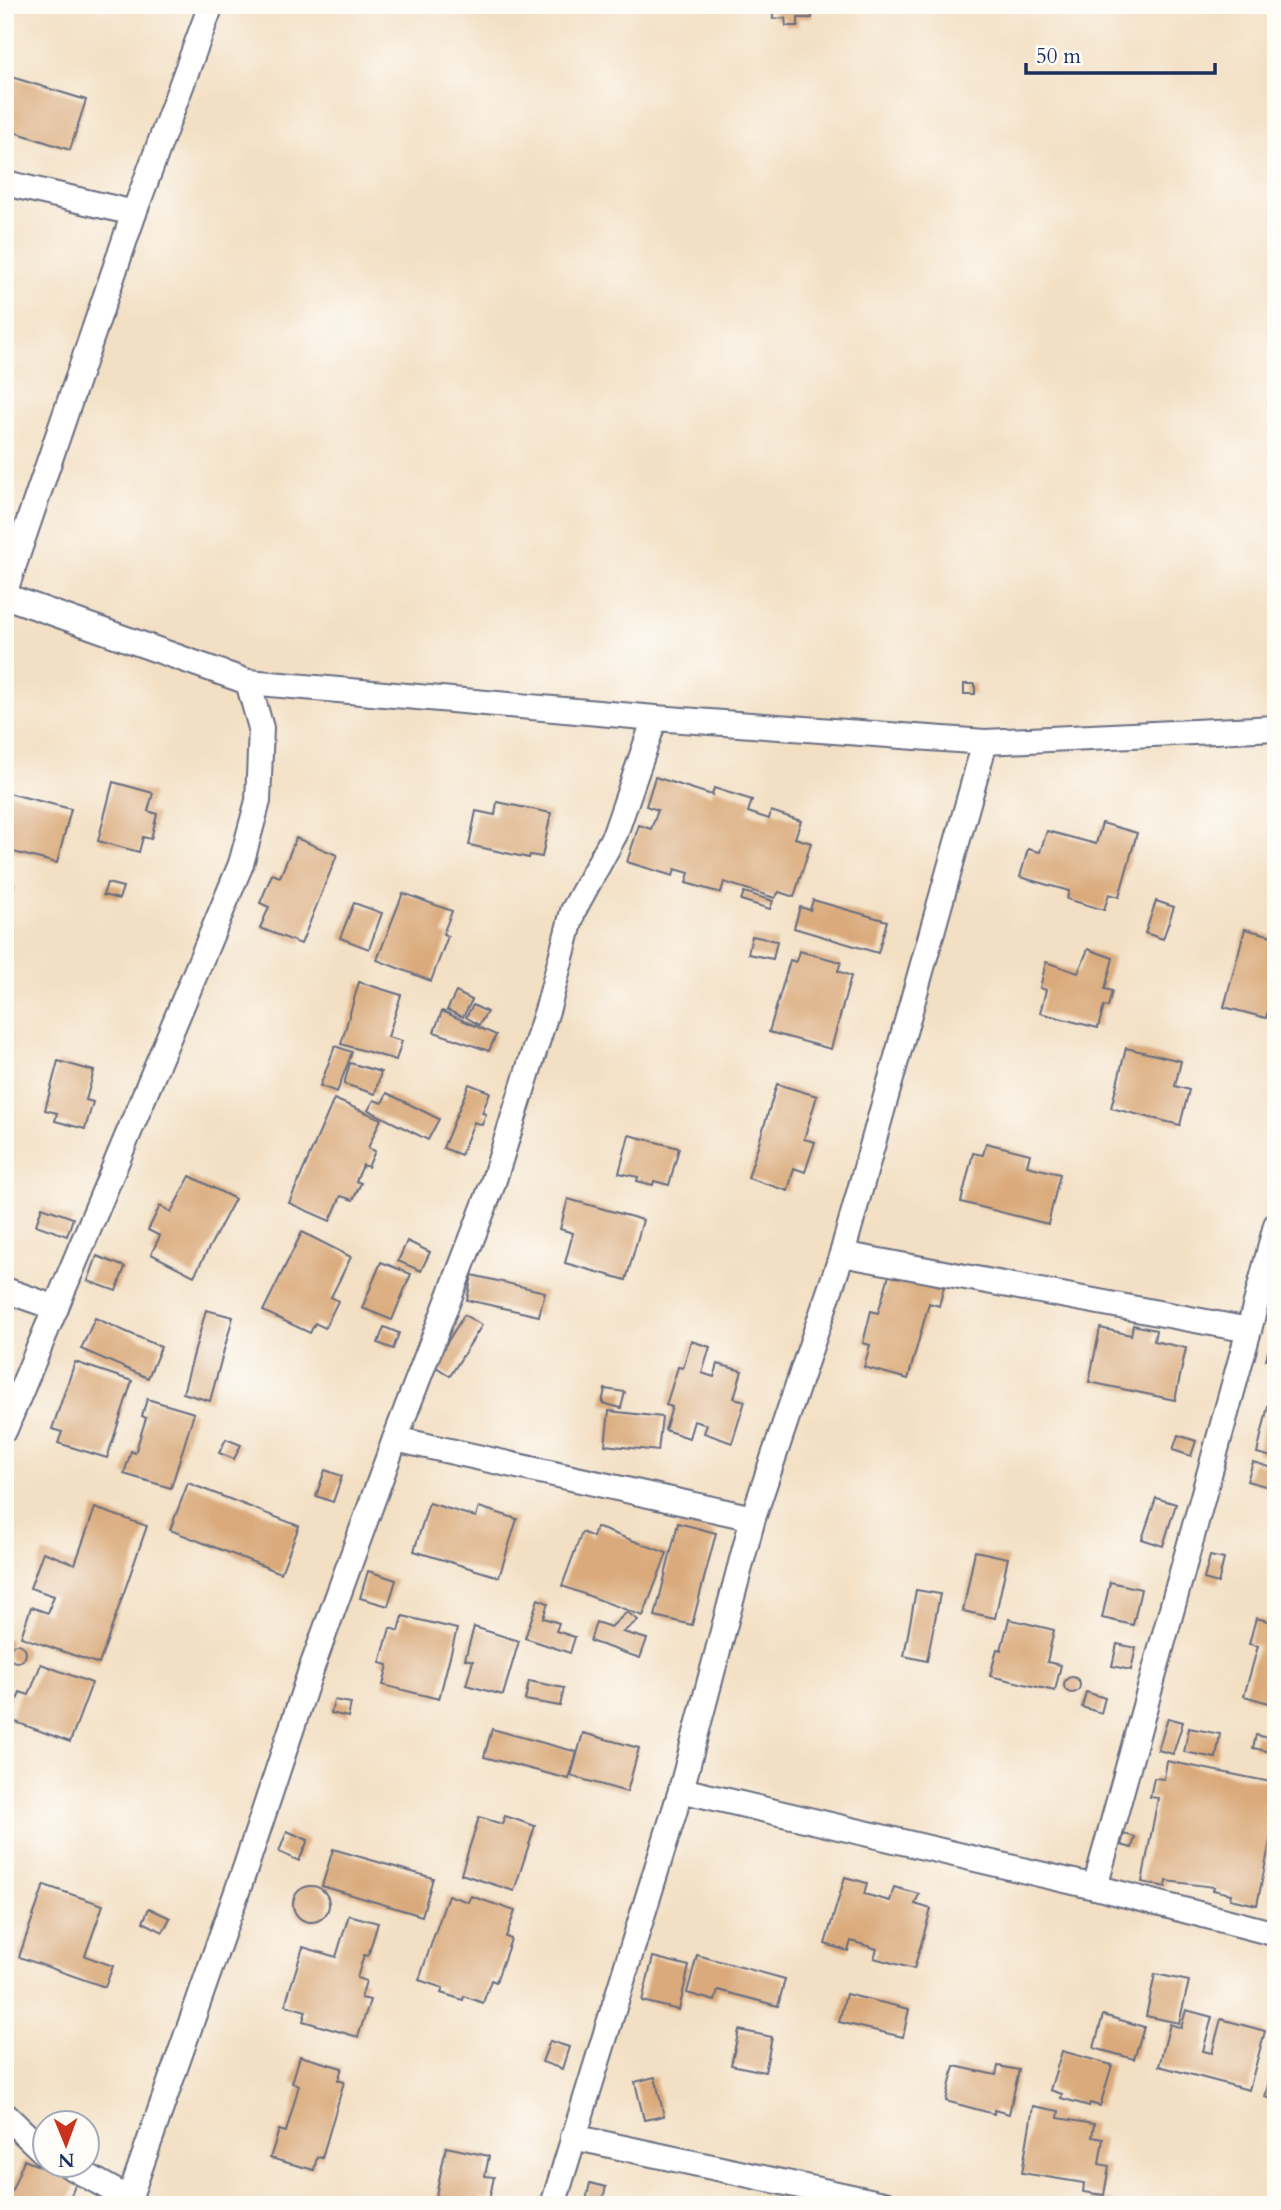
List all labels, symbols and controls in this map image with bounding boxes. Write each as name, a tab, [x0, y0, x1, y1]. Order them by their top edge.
scale bar	[1026, 32, 1214, 76]
text: 50 m	[1036, 42, 1081, 71]
north arrow	[32, 2108, 102, 2178]
text: N	[57, 2147, 75, 2173]

